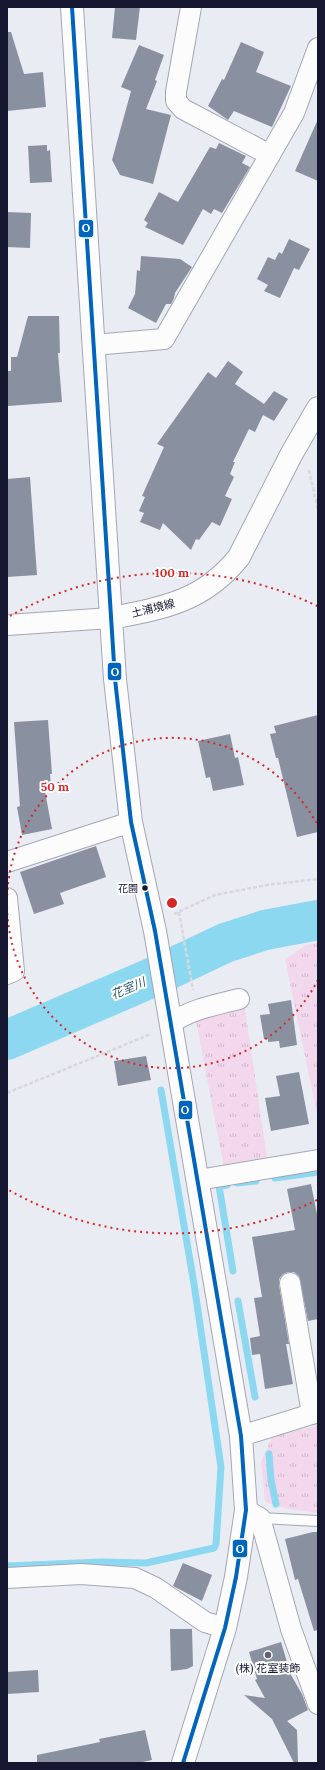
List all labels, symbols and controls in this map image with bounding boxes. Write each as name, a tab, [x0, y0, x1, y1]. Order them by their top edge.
line badge: O	[78, 219, 94, 238]
text: O	[82, 221, 91, 235]
text: 100 m	[155, 565, 189, 580]
street label: 土浦境線	[130, 596, 176, 620]
line badge: O	[107, 662, 122, 681]
text: O	[111, 665, 120, 679]
text: 50 m	[41, 779, 69, 794]
place label: 花園	[118, 882, 138, 895]
marker: 花園	[140, 883, 150, 893]
centre of rings	[165, 896, 179, 910]
water label: 花室川	[108, 973, 149, 1002]
line badge: O	[178, 1100, 193, 1120]
text: O	[181, 1103, 190, 1117]
line badge: O	[232, 1539, 248, 1558]
text: O	[236, 1542, 245, 1556]
marker: (株) 花室装飾	[263, 1650, 273, 1660]
place label: (株) 花室装飾	[236, 1661, 300, 1676]

